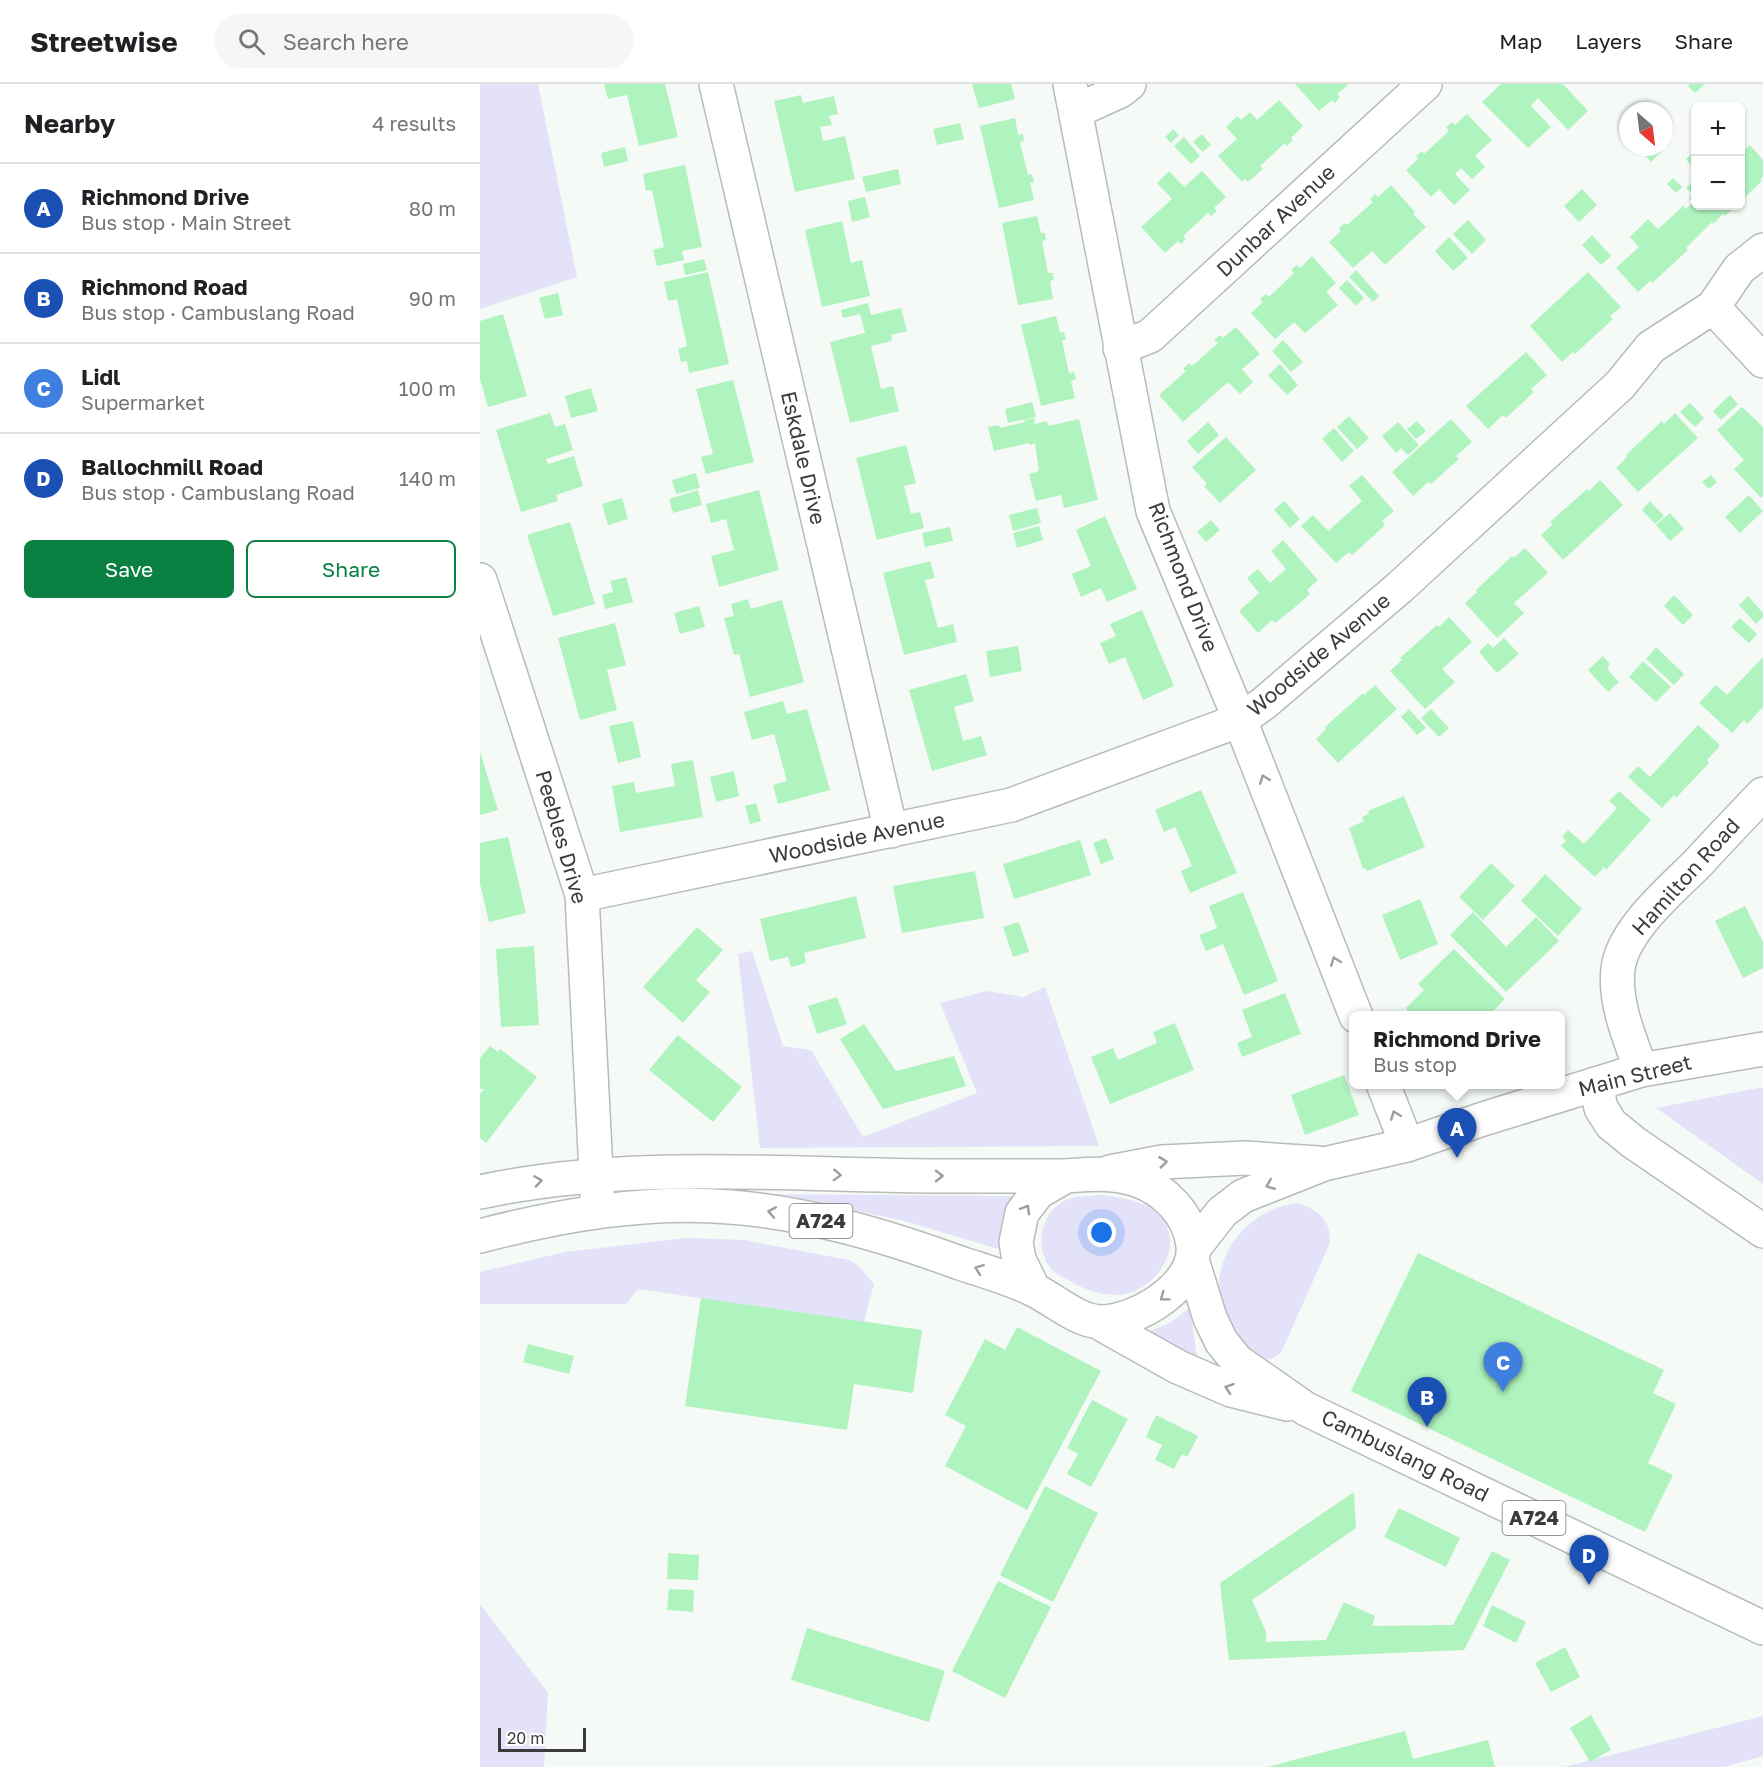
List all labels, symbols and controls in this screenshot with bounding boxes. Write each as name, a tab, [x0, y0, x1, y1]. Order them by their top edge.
search box	[214, 14, 634, 68]
text: Streetwise	[30, 25, 178, 58]
icon: search	[235, 25, 268, 58]
text: Search here	[283, 28, 409, 55]
text: Map	[1499, 28, 1542, 54]
text: Layers	[1575, 28, 1642, 54]
text: Share	[1675, 28, 1733, 54]
north arrow	[1619, 102, 1673, 156]
map controls	[1691, 102, 1745, 210]
button: +	[1691, 102, 1745, 156]
text: Nearby	[24, 108, 115, 139]
text: 4 results	[372, 111, 456, 135]
button: −	[1691, 156, 1745, 210]
street label: Dunbar Avenue	[1211, 159, 1340, 282]
text: Richmond Drive	[81, 183, 249, 210]
text: A	[36, 196, 51, 220]
text: 80 m	[409, 196, 456, 220]
text: Bus stop · Main Street	[81, 210, 291, 234]
text: Richmond Road	[81, 273, 248, 300]
text: B	[36, 286, 51, 310]
text: 90 m	[409, 286, 456, 310]
text: Bus stop · Cambuslang Road	[81, 300, 355, 324]
text: Lidl	[81, 363, 120, 390]
text: C	[36, 376, 51, 400]
text: 100 m	[399, 376, 456, 400]
street label: Eskdale Drive	[776, 389, 832, 527]
text: Supermarket	[81, 390, 205, 414]
text: Ballochmill Road	[81, 453, 263, 480]
text: D	[36, 466, 51, 490]
text: 140 m	[399, 466, 456, 490]
text: Bus stop · Cambuslang Road	[81, 480, 355, 504]
street label: Richmond Drive	[1143, 498, 1224, 655]
button: Save	[24, 540, 234, 598]
button: Share	[246, 540, 456, 598]
street label: Woodside Avenue	[1242, 587, 1395, 722]
street label: Peebles Drive	[530, 767, 593, 907]
one-way arrow	[1258, 775, 1271, 785]
street label: Woodside Avenue	[767, 806, 947, 868]
street label: Hamilton Road	[1626, 812, 1745, 940]
one-way arrow	[1329, 956, 1342, 967]
popup	[1349, 1011, 1565, 1089]
text: Richmond Drive	[1373, 1025, 1541, 1052]
street label: Main Street	[1575, 1048, 1694, 1102]
text: Bus stop	[1373, 1052, 1457, 1076]
pin: A	[1438, 1108, 1476, 1158]
one-way arrow	[1390, 1110, 1402, 1121]
one-way arrow	[1158, 1157, 1167, 1169]
one-way arrow	[832, 1168, 841, 1181]
one-way arrow	[934, 1170, 943, 1182]
one-way arrow	[533, 1176, 542, 1188]
one-way arrow	[1265, 1178, 1276, 1190]
road number: A724	[790, 1204, 852, 1238]
one-way arrow	[1019, 1205, 1030, 1215]
one-way arrow	[767, 1206, 777, 1219]
your location	[1087, 1218, 1116, 1247]
one-way arrow	[975, 1264, 985, 1277]
one-way arrow	[1160, 1289, 1171, 1300]
pin: C	[1484, 1342, 1522, 1392]
pin: B	[1408, 1378, 1446, 1427]
one-way arrow	[1224, 1383, 1235, 1396]
street label: Cambuslang Road	[1318, 1403, 1493, 1507]
road number: A724	[1502, 1501, 1566, 1535]
pin: D	[1570, 1536, 1608, 1585]
scale bar	[498, 1725, 586, 1752]
text: 20 m	[507, 1728, 544, 1748]

